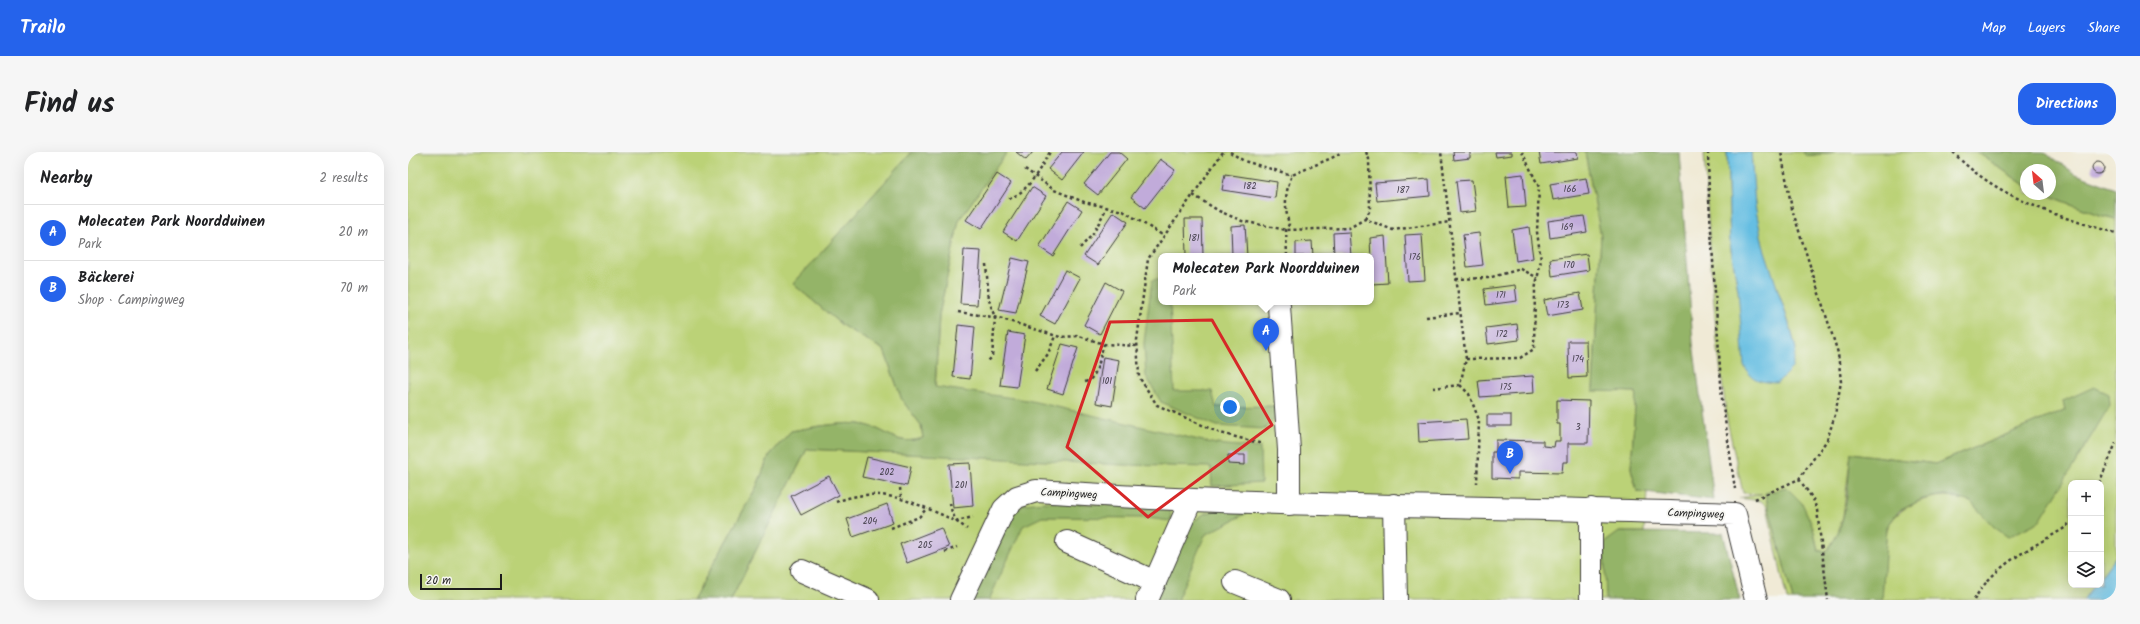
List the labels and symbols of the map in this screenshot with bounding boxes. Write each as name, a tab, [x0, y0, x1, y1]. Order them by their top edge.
north arrow	[2020, 164, 2056, 200]
house number: 182	[1243, 179, 1257, 194]
house number: 166	[1564, 182, 1576, 197]
house number: 187	[1397, 183, 1410, 198]
house number: 169	[1561, 220, 1574, 235]
house number: 181	[1188, 231, 1200, 246]
house number: 176	[1409, 250, 1421, 265]
house number: 170	[1563, 258, 1575, 273]
house number: 171	[1496, 288, 1506, 303]
house number: 173	[1557, 298, 1569, 313]
pin: A	[1253, 318, 1279, 351]
house number: 172	[1496, 327, 1508, 342]
house number: 174	[1572, 352, 1584, 367]
house number: 101	[1102, 374, 1112, 389]
house number: 175	[1500, 380, 1513, 395]
your location	[1220, 397, 1240, 417]
house number: 3	[1575, 420, 1581, 435]
pin: B	[1497, 441, 1523, 474]
house number: 202	[880, 465, 894, 480]
house number: 201	[955, 478, 967, 493]
street label: Campingweg	[1040, 484, 1098, 504]
street label: Campingweg	[1667, 504, 1725, 524]
house number: 204	[863, 514, 877, 529]
house number: 205	[918, 538, 933, 553]
scale bar	[420, 572, 502, 591]

